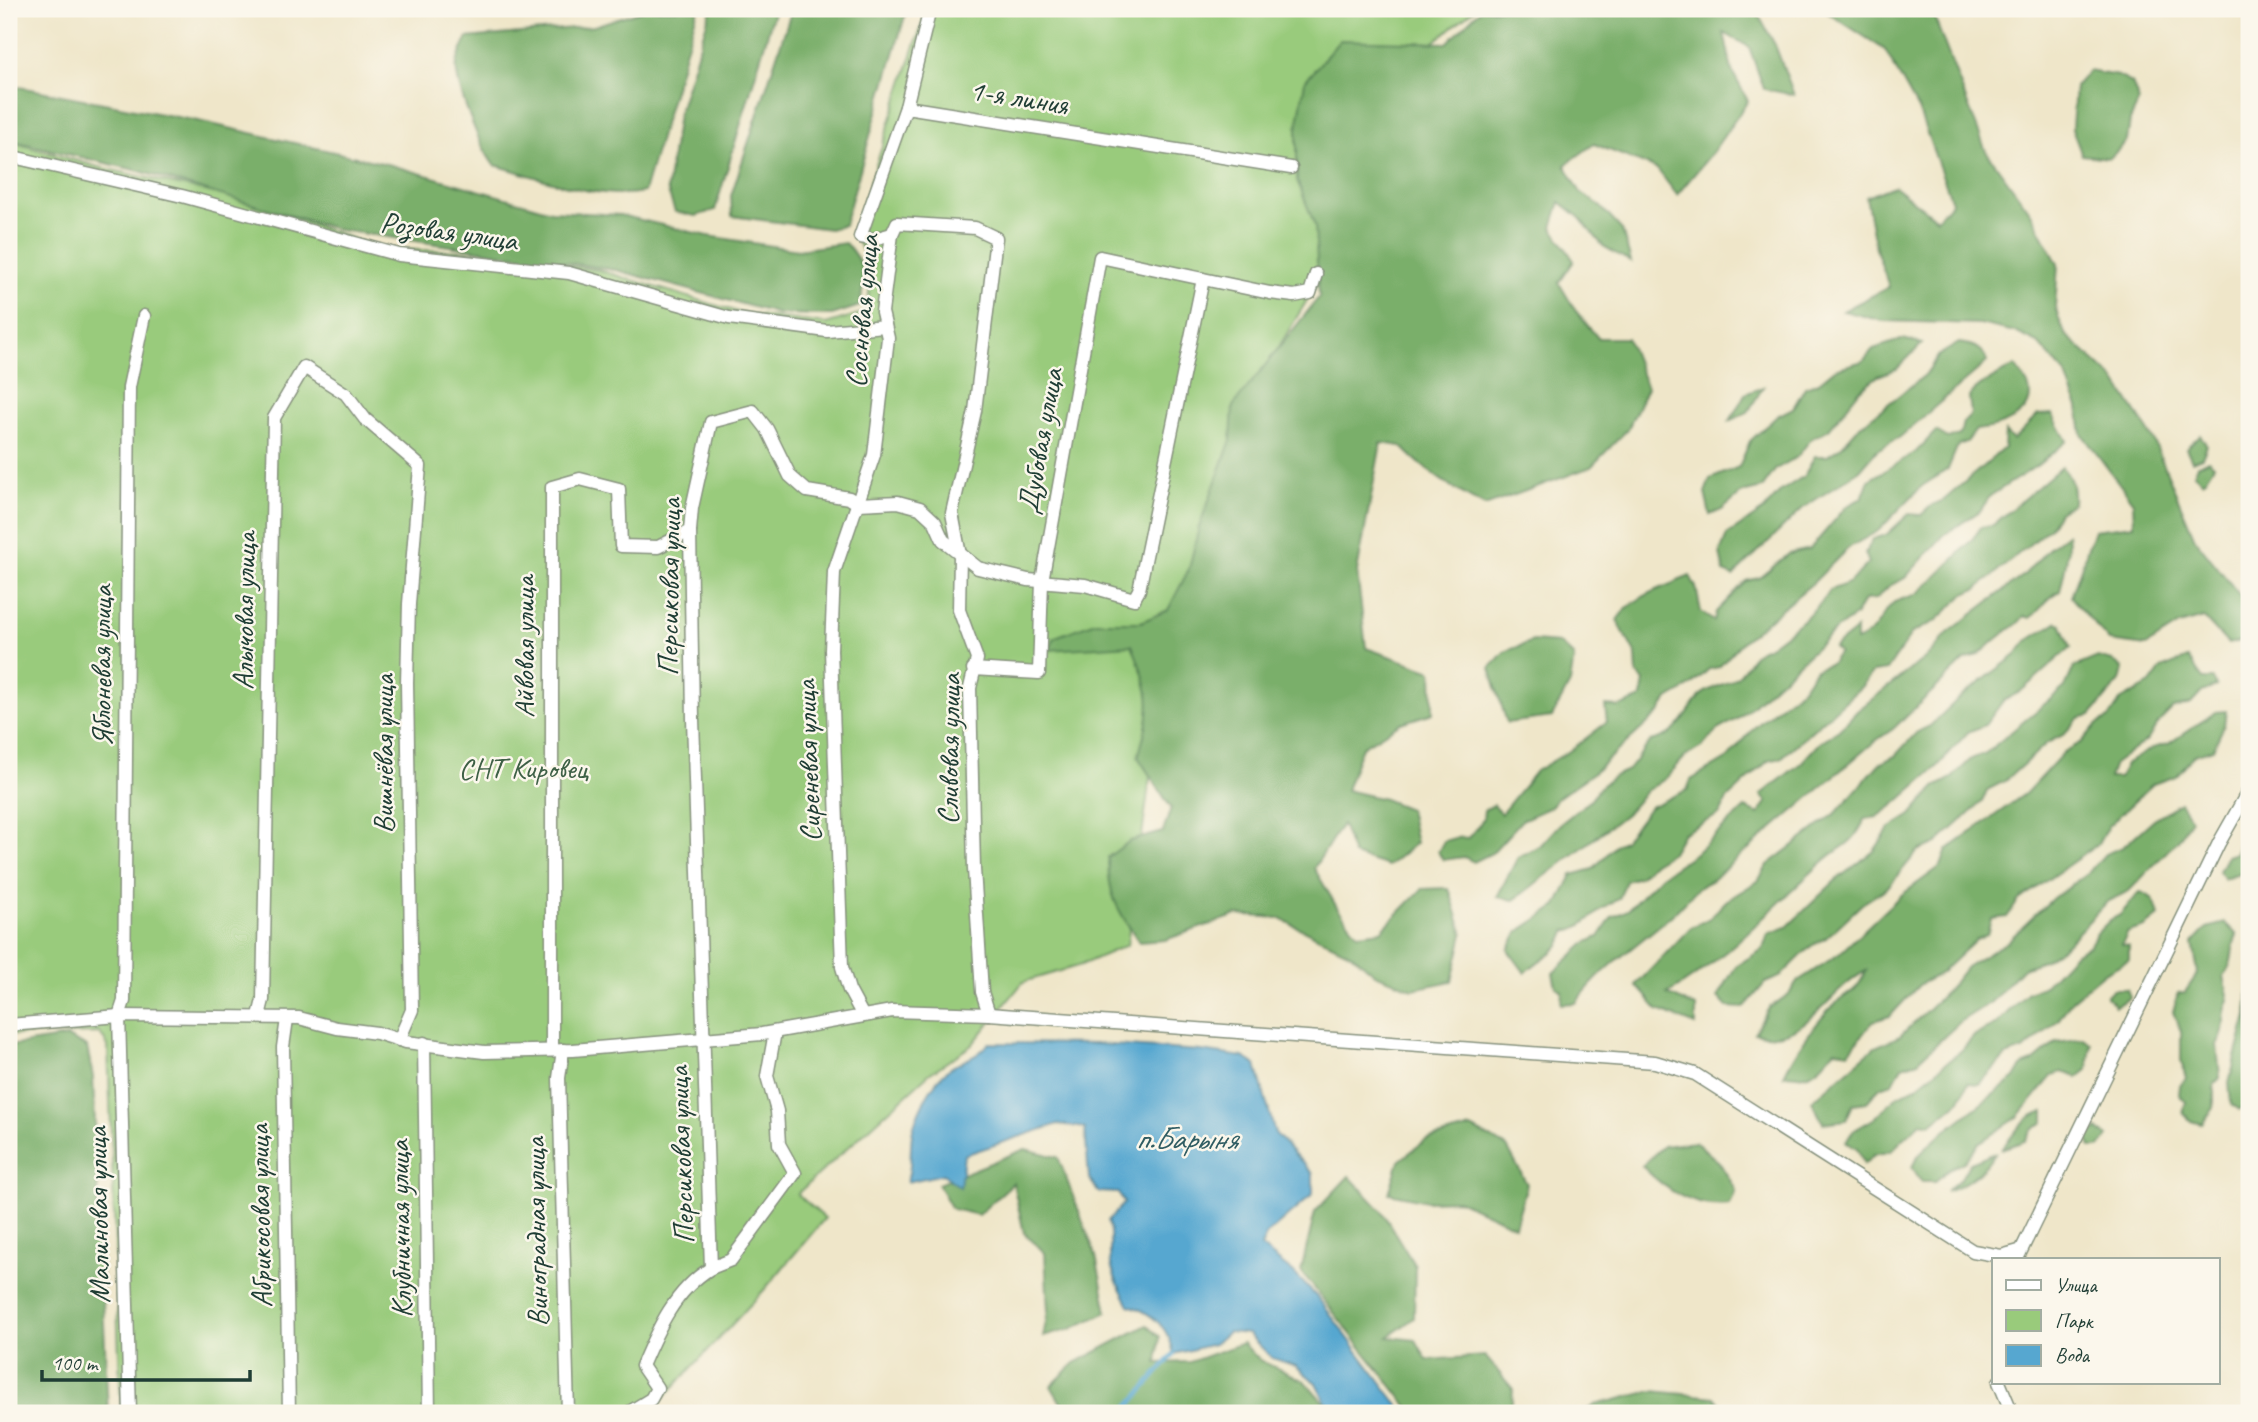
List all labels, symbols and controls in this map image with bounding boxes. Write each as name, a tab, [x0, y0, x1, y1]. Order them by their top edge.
street label: 1-я линия	[967, 70, 1072, 124]
street label: Розовая улица	[378, 203, 522, 260]
street label: Сосновая улица	[836, 231, 888, 389]
street label: Дубовая улица	[1009, 363, 1072, 517]
street label: Персиковая улица	[648, 496, 690, 676]
street label: Алычовая улица	[224, 529, 264, 690]
street label: Айвовая улица	[505, 573, 543, 718]
street label: Яблоневая улица	[82, 583, 120, 747]
street label: Сливовая улица	[929, 671, 969, 825]
street label: Вишнёвая улица	[364, 673, 402, 833]
street label: Сиреневая улица	[786, 678, 830, 843]
park label: СНТ Кировец	[459, 749, 589, 787]
street label: Персиковая улица	[659, 1064, 703, 1244]
water label: п.Барыня	[1135, 1118, 1240, 1159]
street label: Абрикосовая улица	[239, 1122, 281, 1308]
street label: Малиновая улица	[77, 1124, 119, 1304]
street label: Виноградная улица	[515, 1135, 557, 1327]
street label: Клубничная улица	[379, 1138, 421, 1318]
legend	[1992, 1258, 2220, 1384]
text: Улица	[2055, 1272, 2098, 1298]
text: Парк	[2055, 1308, 2095, 1334]
scale bar	[42, 1338, 250, 1382]
text: Вода	[2055, 1342, 2091, 1368]
text: 100 m	[52, 1350, 99, 1376]

